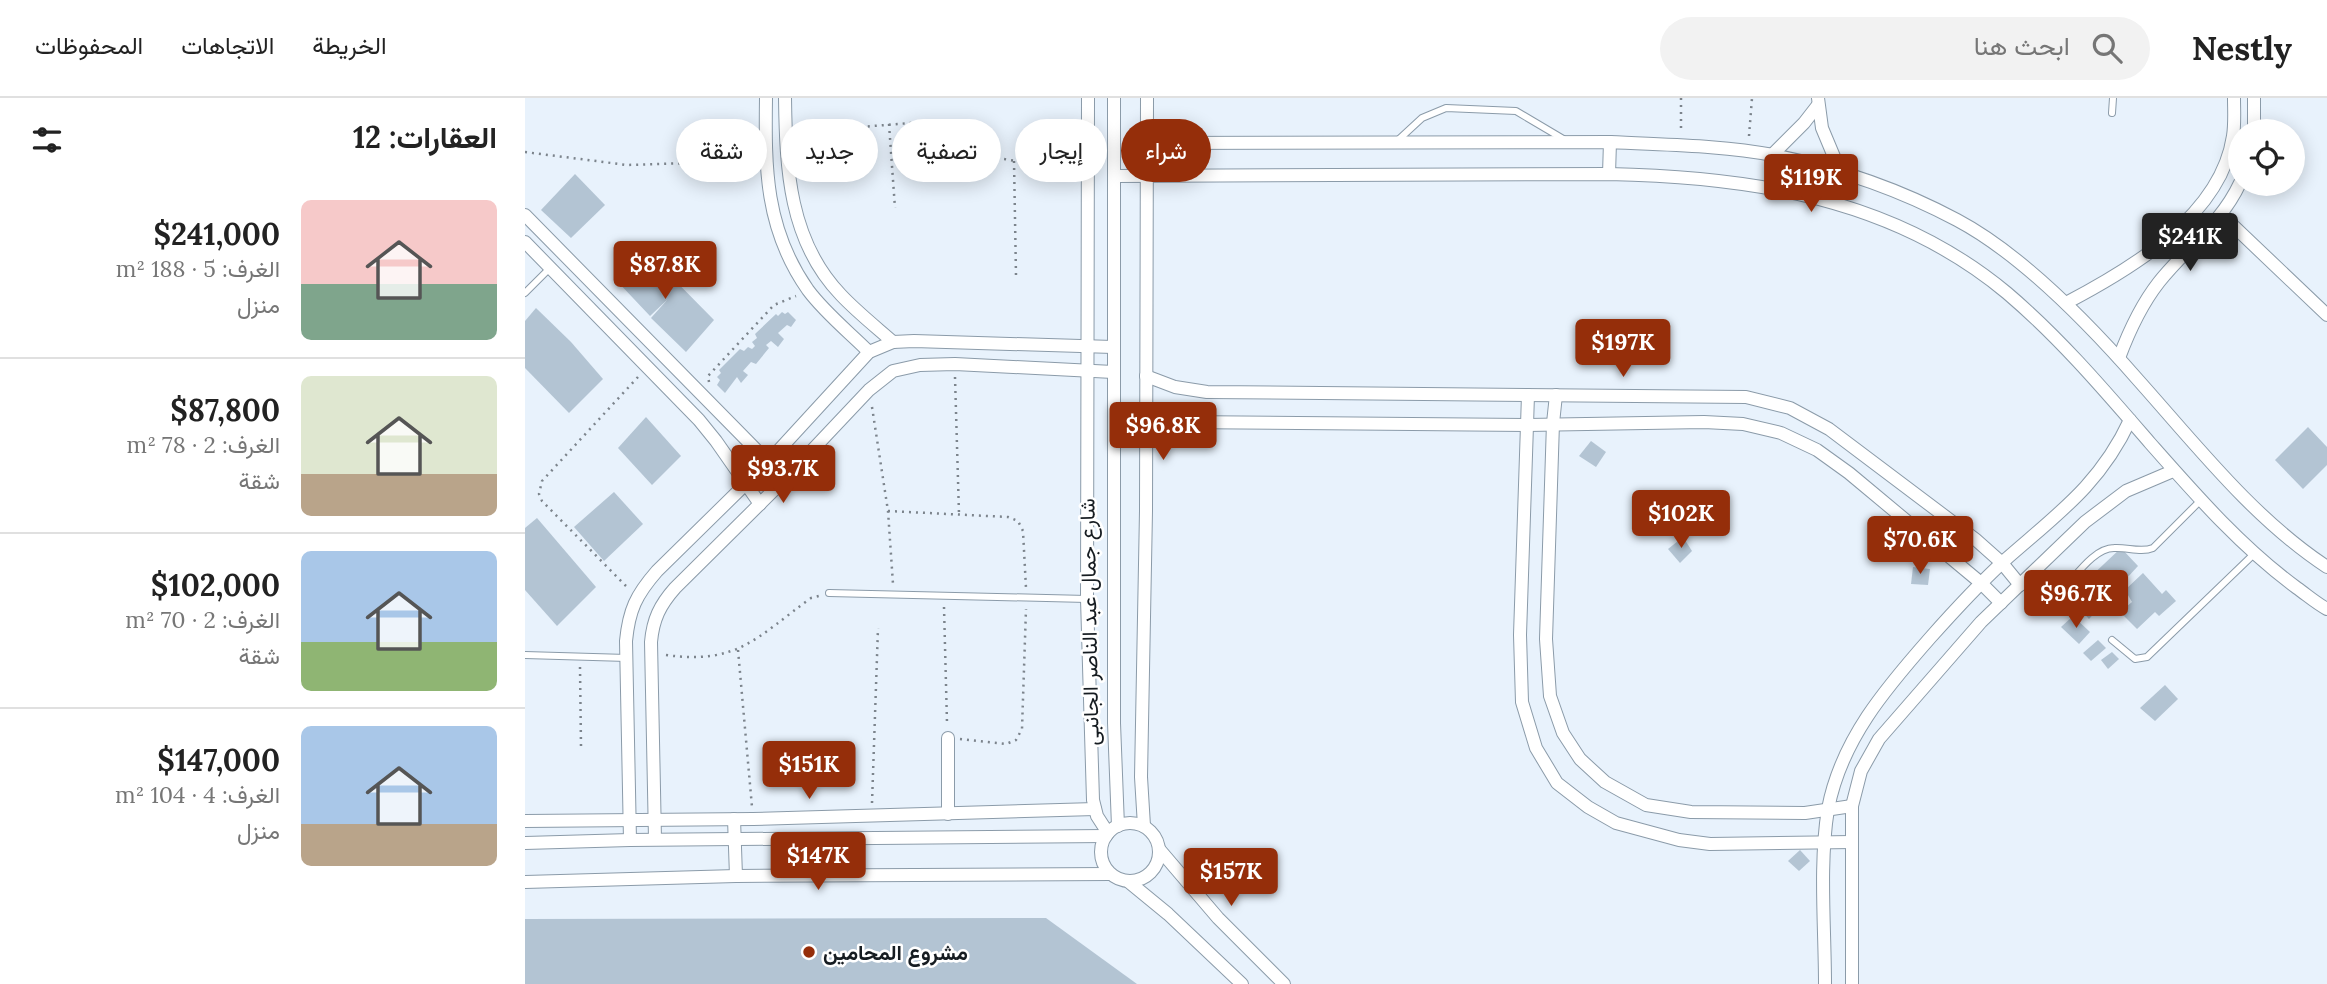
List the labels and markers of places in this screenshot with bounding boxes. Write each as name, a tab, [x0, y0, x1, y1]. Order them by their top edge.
pin: $119K	[1762, 155, 1860, 214]
pin: $241K	[2141, 214, 2239, 273]
pin: $87.8K	[608, 242, 722, 301]
pin: $197K	[1574, 320, 1672, 379]
pin: $96.8K	[1106, 402, 1220, 462]
pin: $93.7K	[726, 446, 840, 505]
pin: $102K	[1632, 490, 1730, 550]
pin: $70.6K	[1863, 517, 1977, 576]
pin: $96.7K	[2019, 570, 2133, 630]
pin: $151K	[760, 742, 858, 801]
pin: $147K	[769, 832, 867, 892]
pin: $157K	[1182, 848, 1280, 908]
place label: مشروع المحامين	[823, 939, 968, 967]
marker: مشروع المحامين	[801, 944, 817, 960]

